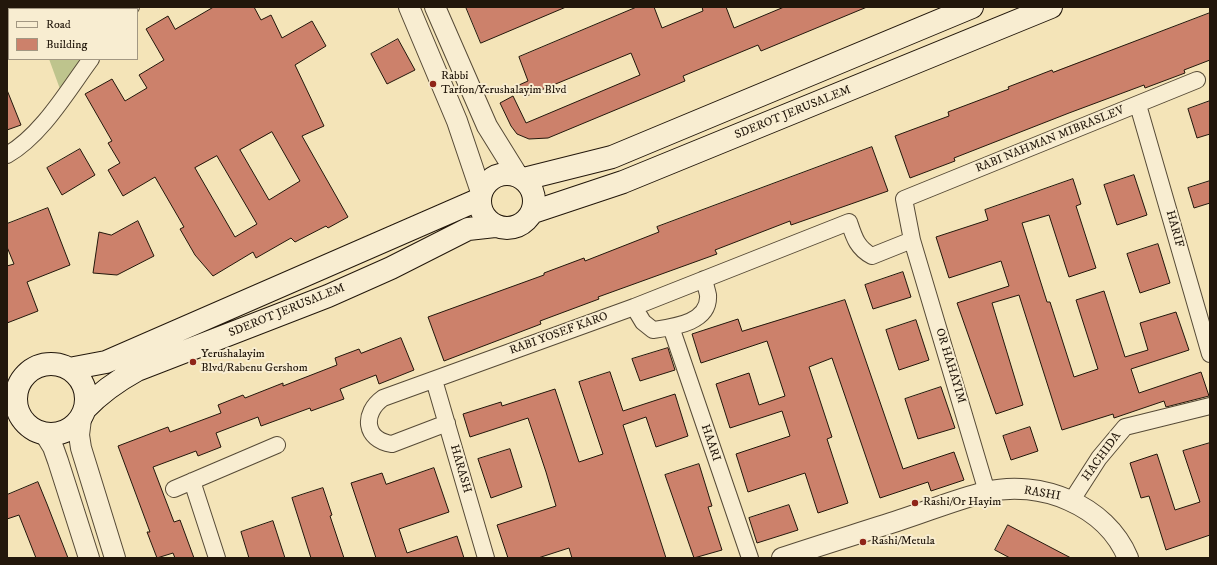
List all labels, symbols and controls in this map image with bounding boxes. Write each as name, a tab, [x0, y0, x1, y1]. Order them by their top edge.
legend	[8, 8, 138, 60]
text: Road	[46, 17, 71, 32]
text: Building	[46, 37, 87, 52]
place label: Rabbi Tarfon/Yerushalayim Blvd	[441, 70, 566, 98]
marker: Rabbi Tarfon/Yerushalayim Blvd	[428, 79, 438, 89]
street label: SDEROT JERUSALEM	[733, 83, 853, 143]
street label: RABI NAHMAN MIBRASLEV	[974, 104, 1126, 176]
street label: HARIF	[1162, 209, 1186, 249]
street label: SDEROT JERUSALEM	[227, 281, 347, 341]
street label: RABI YOSEF KARO	[508, 309, 610, 359]
street label: OR HAHAYIM	[932, 327, 968, 405]
place label: Yerushalayim Blvd/Rabenu Gershom	[201, 348, 308, 376]
marker: Yerushalayim Blvd/Rabenu Gershom	[188, 357, 198, 367]
street label: HAARI	[697, 423, 723, 463]
street label: HACHIDA	[1079, 430, 1125, 484]
street label: HARASH	[446, 443, 474, 495]
street label: RASHI	[1023, 484, 1061, 504]
place label: Rashi/Or Hayim	[923, 496, 1001, 510]
marker: Rashi/Or Hayim	[910, 498, 920, 508]
place label: Rashi/Metula	[871, 535, 935, 549]
marker: Rashi/Metula	[858, 537, 868, 547]

